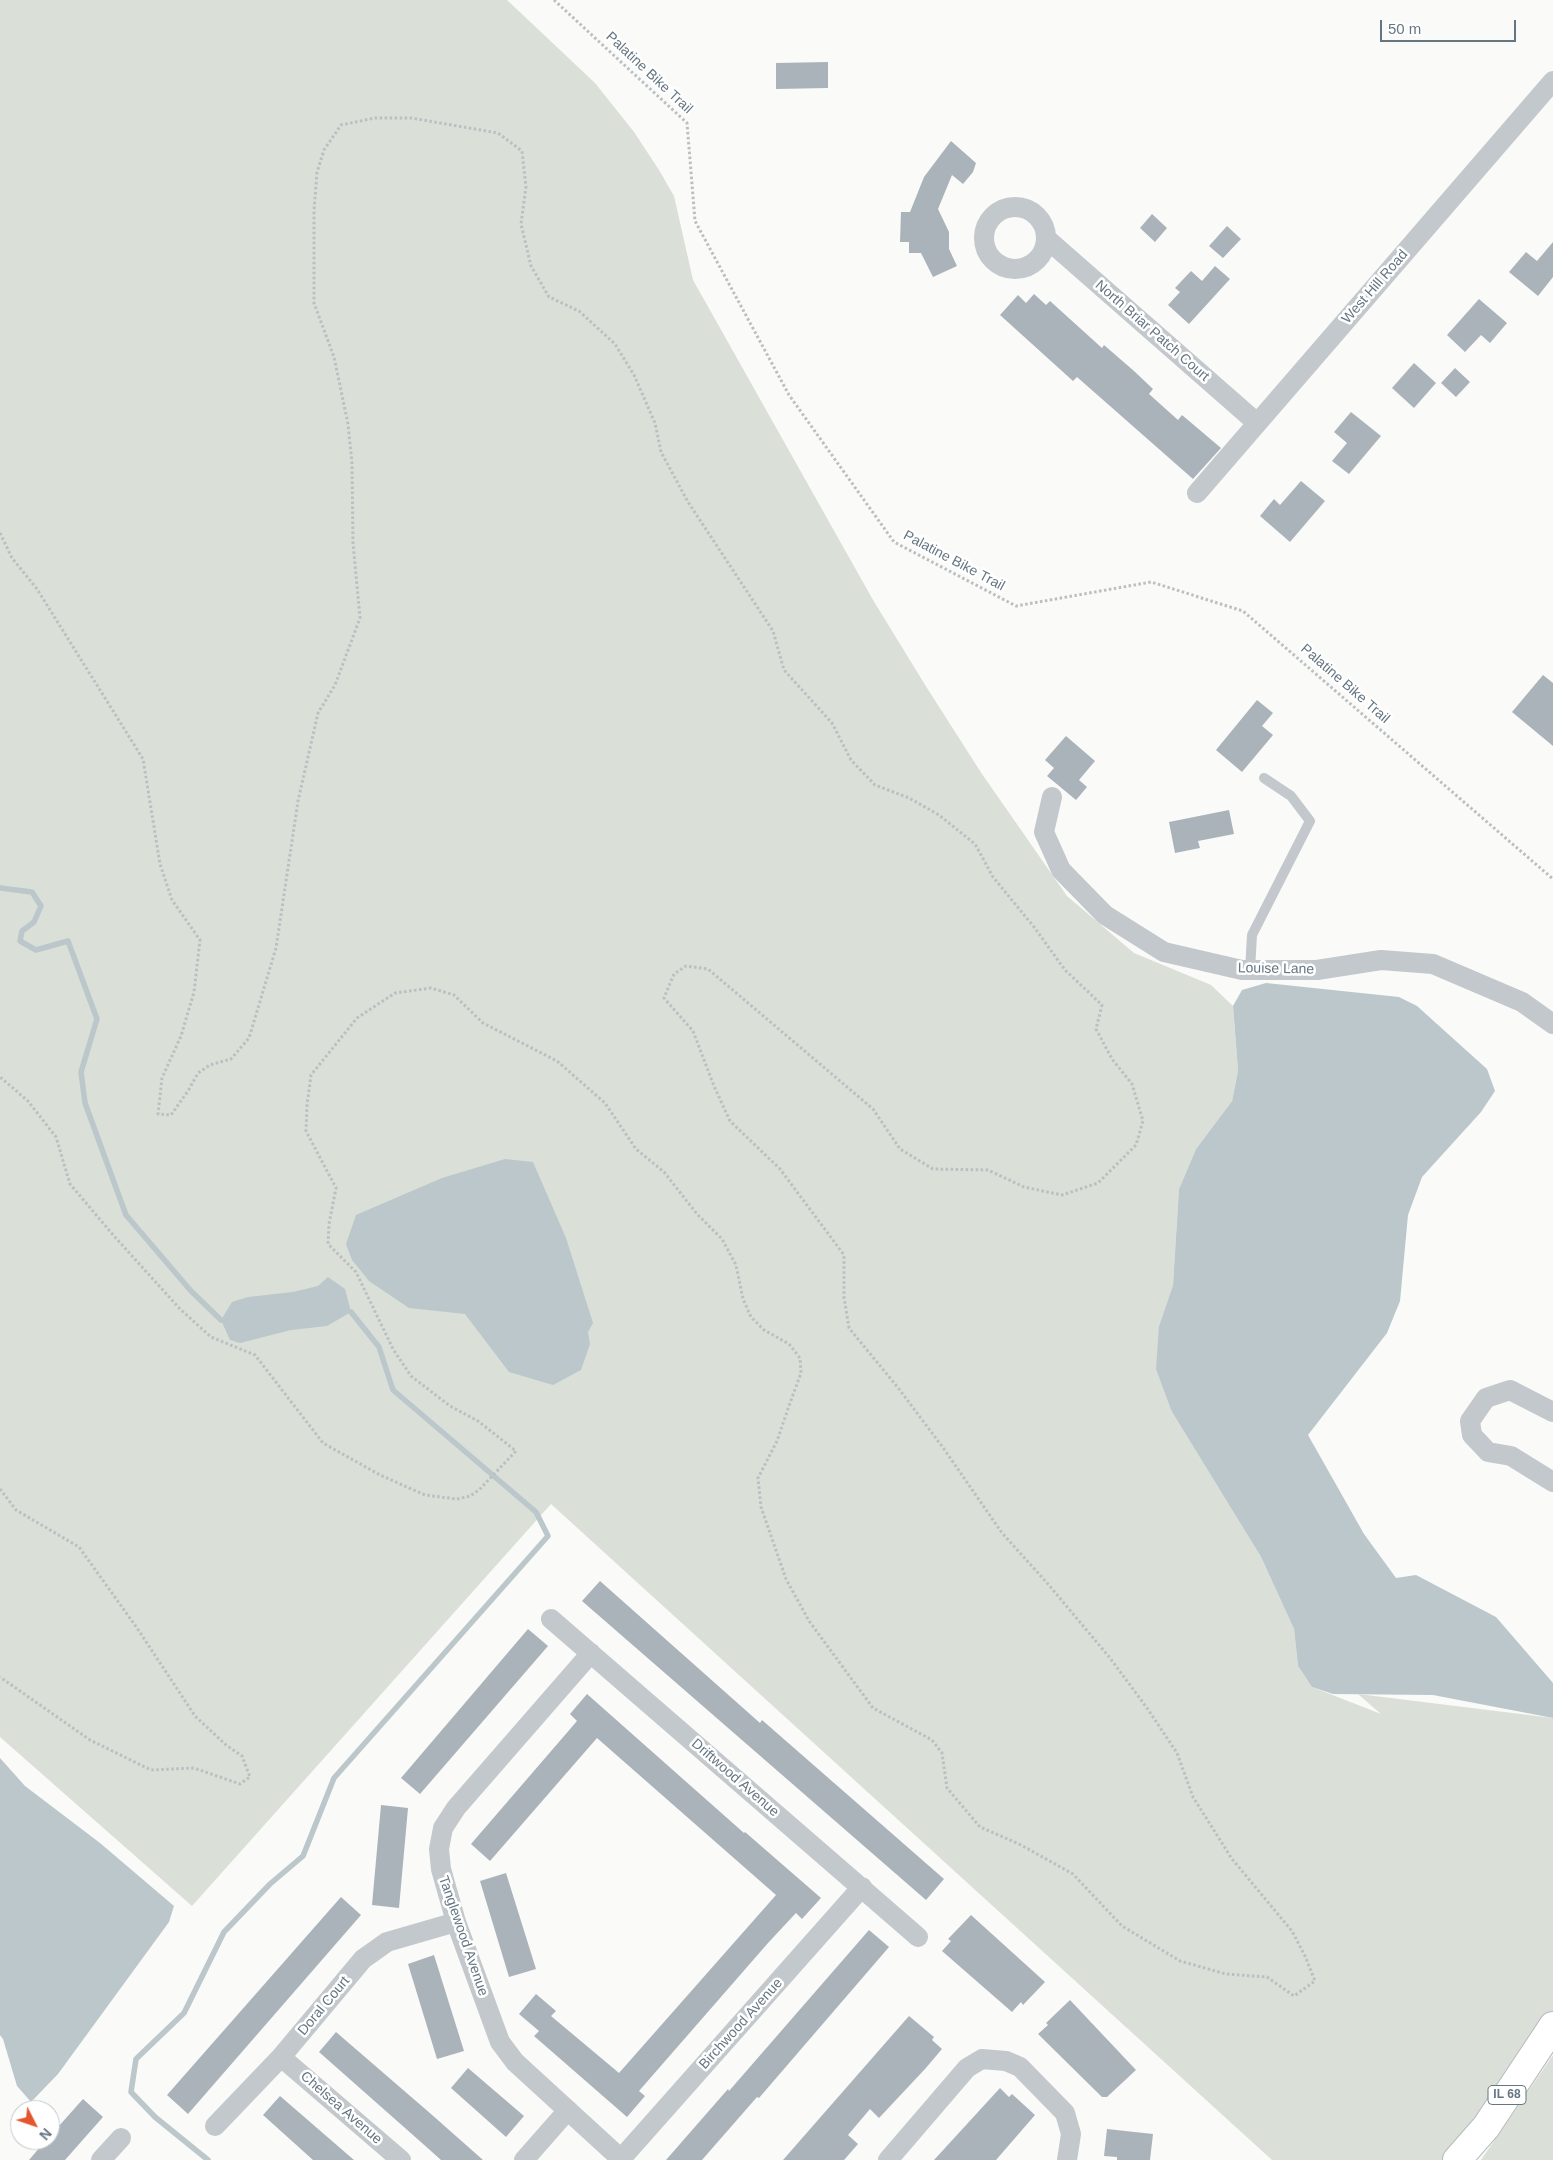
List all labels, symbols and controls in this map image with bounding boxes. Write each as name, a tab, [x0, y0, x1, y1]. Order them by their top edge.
scale bar	[1383, 10, 1519, 42]
text: 50 m	[1388, 20, 1421, 37]
street label: Palatine Bike Trail	[602, 29, 696, 117]
street label: West Hill Road	[1338, 247, 1412, 327]
street label: North Briar Patch Court	[1092, 277, 1212, 385]
street label: Palatine Bike Trail	[900, 527, 1008, 595]
street label: Palatine Bike Trail	[1297, 641, 1393, 727]
street label: Louise Lane	[1238, 960, 1314, 978]
street label: Driftwood Avenue	[688, 1735, 782, 1821]
street label: Tanglewood Avenue	[435, 1874, 491, 1998]
street label: Doral Court	[295, 1973, 353, 2039]
street label: Birchwood Avenue	[696, 1975, 786, 2073]
street label: Chelsea Avenue	[297, 2068, 385, 2148]
road number: IL 68	[1488, 2086, 1526, 2104]
north arrow	[10, 2100, 60, 2150]
text: N	[36, 2125, 55, 2143]

